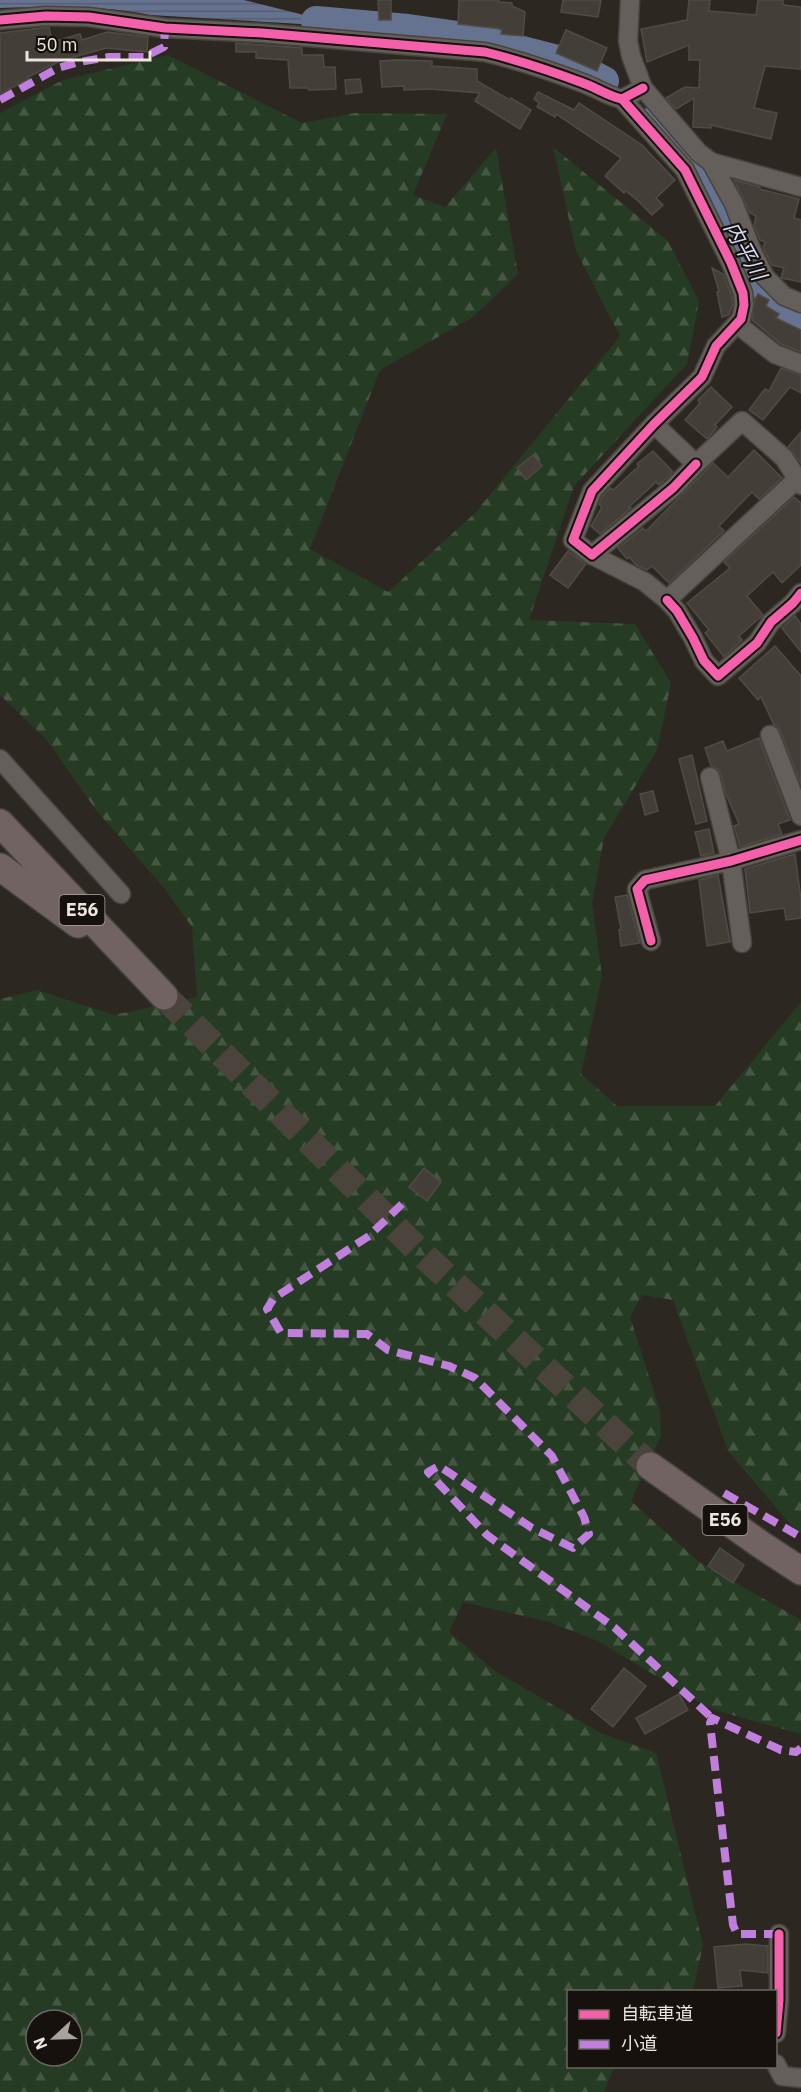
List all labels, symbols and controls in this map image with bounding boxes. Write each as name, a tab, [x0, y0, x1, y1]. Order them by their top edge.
scale bar	[27, 24, 150, 62]
text: 50 m	[36, 33, 78, 56]
water label: 内平川	[718, 216, 774, 287]
road number: E56	[60, 895, 104, 925]
road number: E56	[702, 1505, 748, 1535]
legend	[567, 1990, 777, 2068]
text: 自転車道	[621, 2002, 693, 2025]
north arrow	[24, 2008, 84, 2068]
text: 小道	[621, 2032, 657, 2055]
text: N	[29, 2034, 52, 2053]

